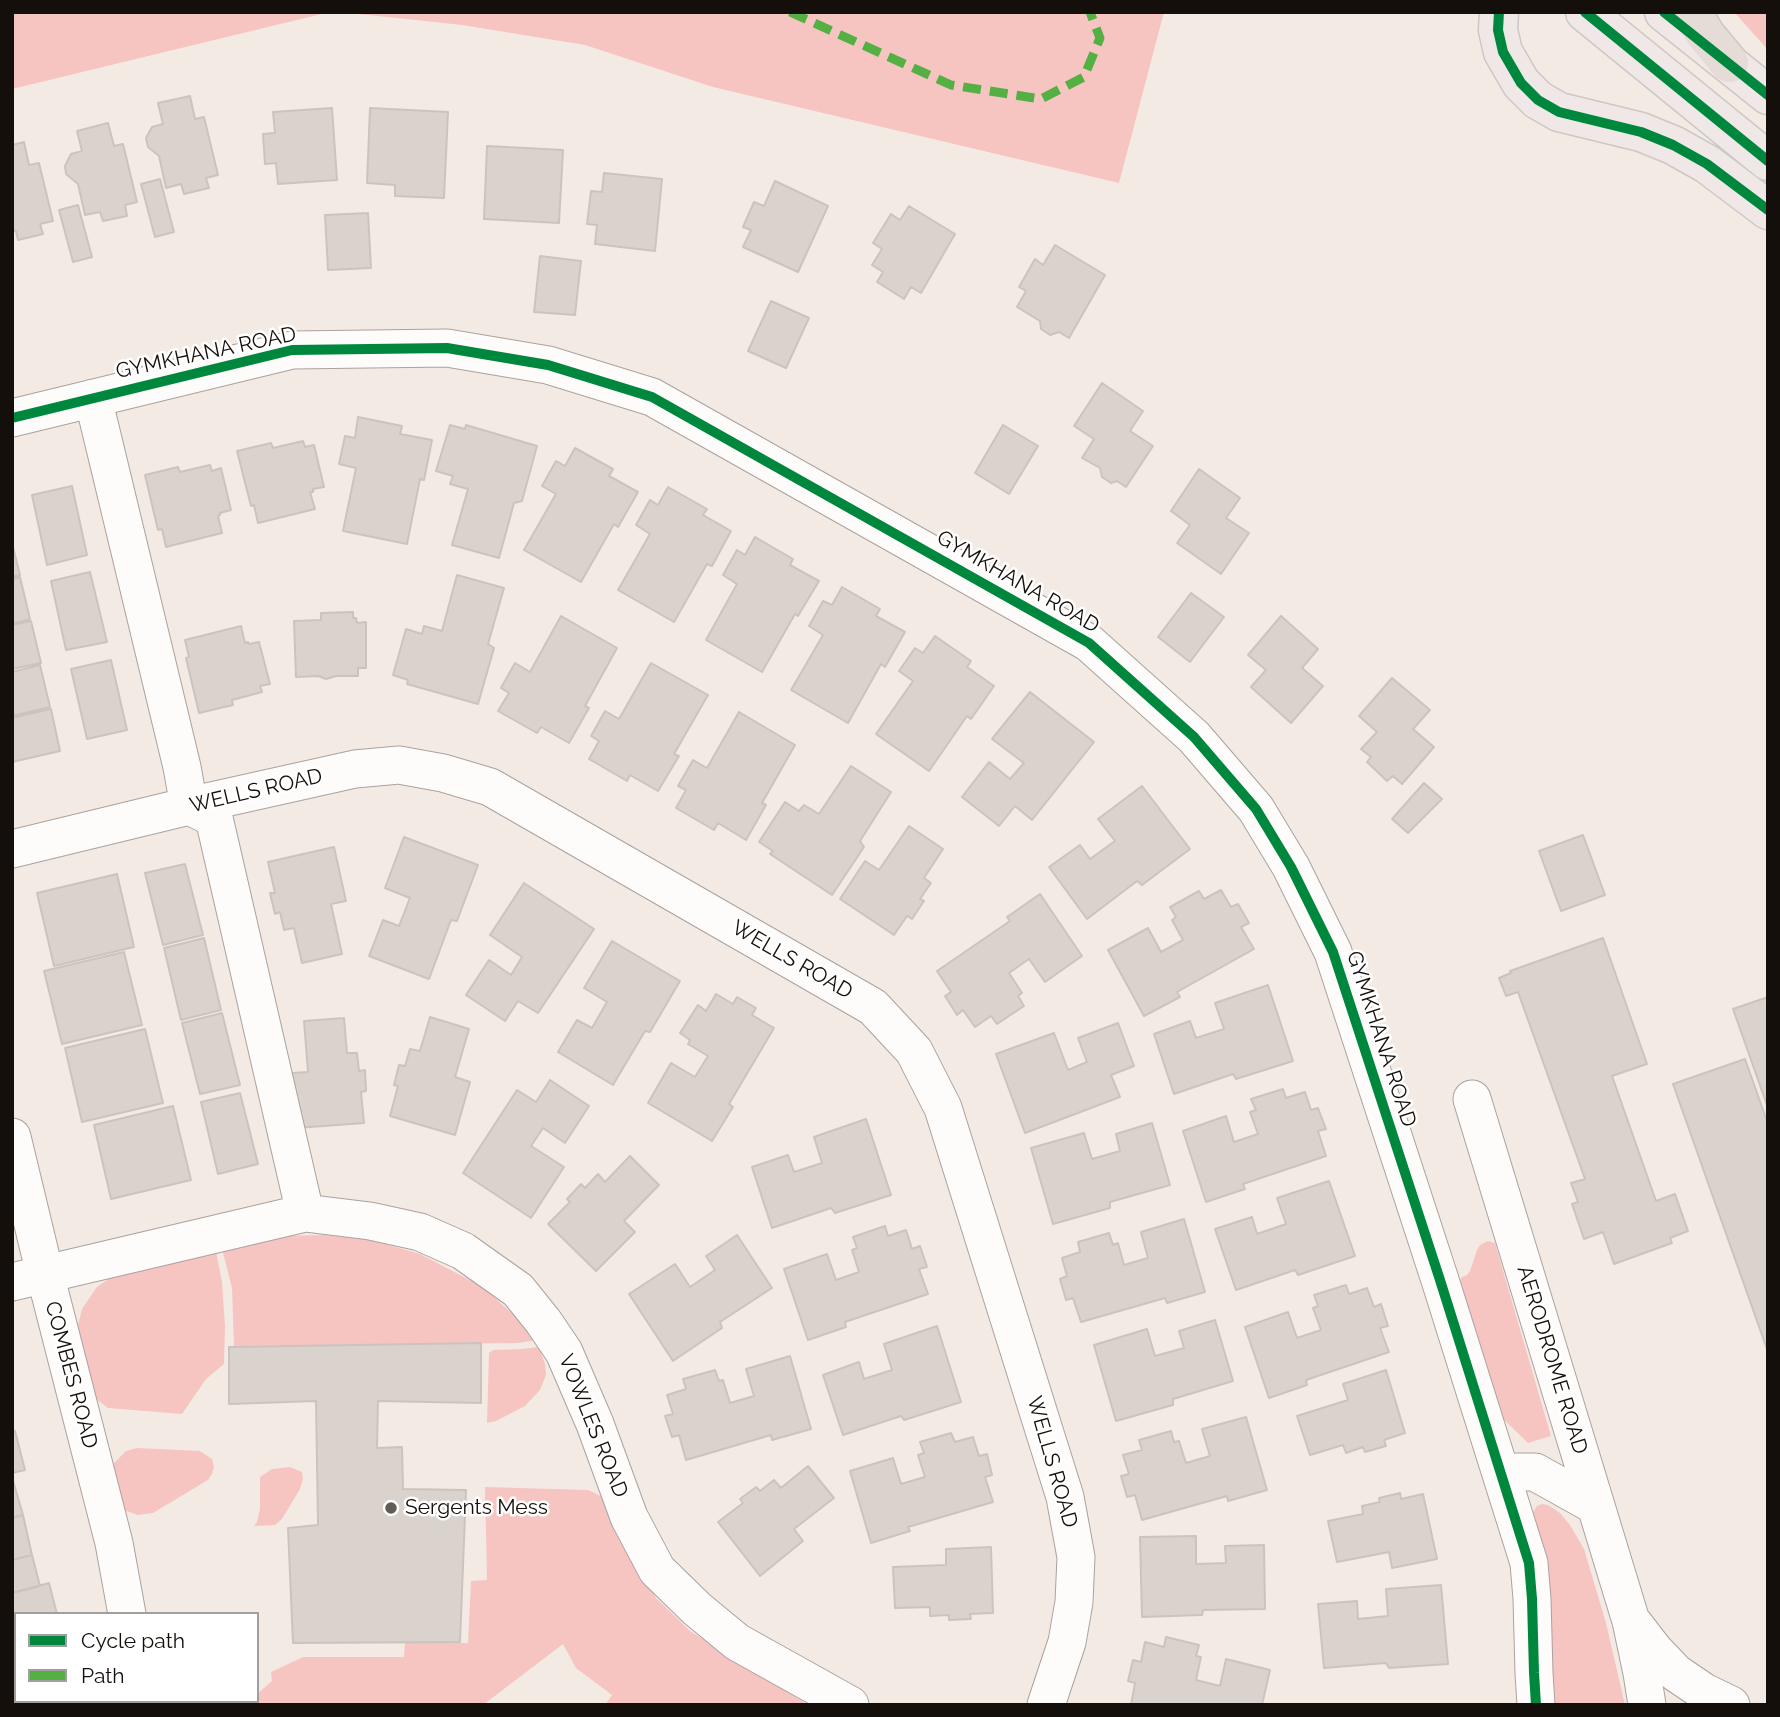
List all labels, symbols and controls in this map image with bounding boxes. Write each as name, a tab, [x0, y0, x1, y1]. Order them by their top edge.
street label: GYMKHANA ROAD	[114, 322, 298, 384]
street label: GYMKHANA ROAD	[932, 525, 1104, 639]
street label: WELLS ROAD	[187, 763, 325, 819]
street label: WELLS ROAD	[727, 915, 857, 1005]
street label: GYMKHANA ROAD	[1341, 948, 1421, 1130]
street label: AERODROME ROAD	[1511, 1263, 1593, 1457]
street label: COMBES ROAD	[39, 1299, 103, 1451]
street label: VOWLES ROAD	[553, 1351, 633, 1501]
street label: WELLS ROAD	[1021, 1393, 1083, 1531]
place label: Sergents Mess	[405, 1495, 548, 1521]
marker: Sergents Mess	[383, 1500, 399, 1516]
legend	[14, 1612, 259, 1703]
text: Cycle path	[81, 1628, 185, 1653]
text: Path	[81, 1663, 125, 1688]

